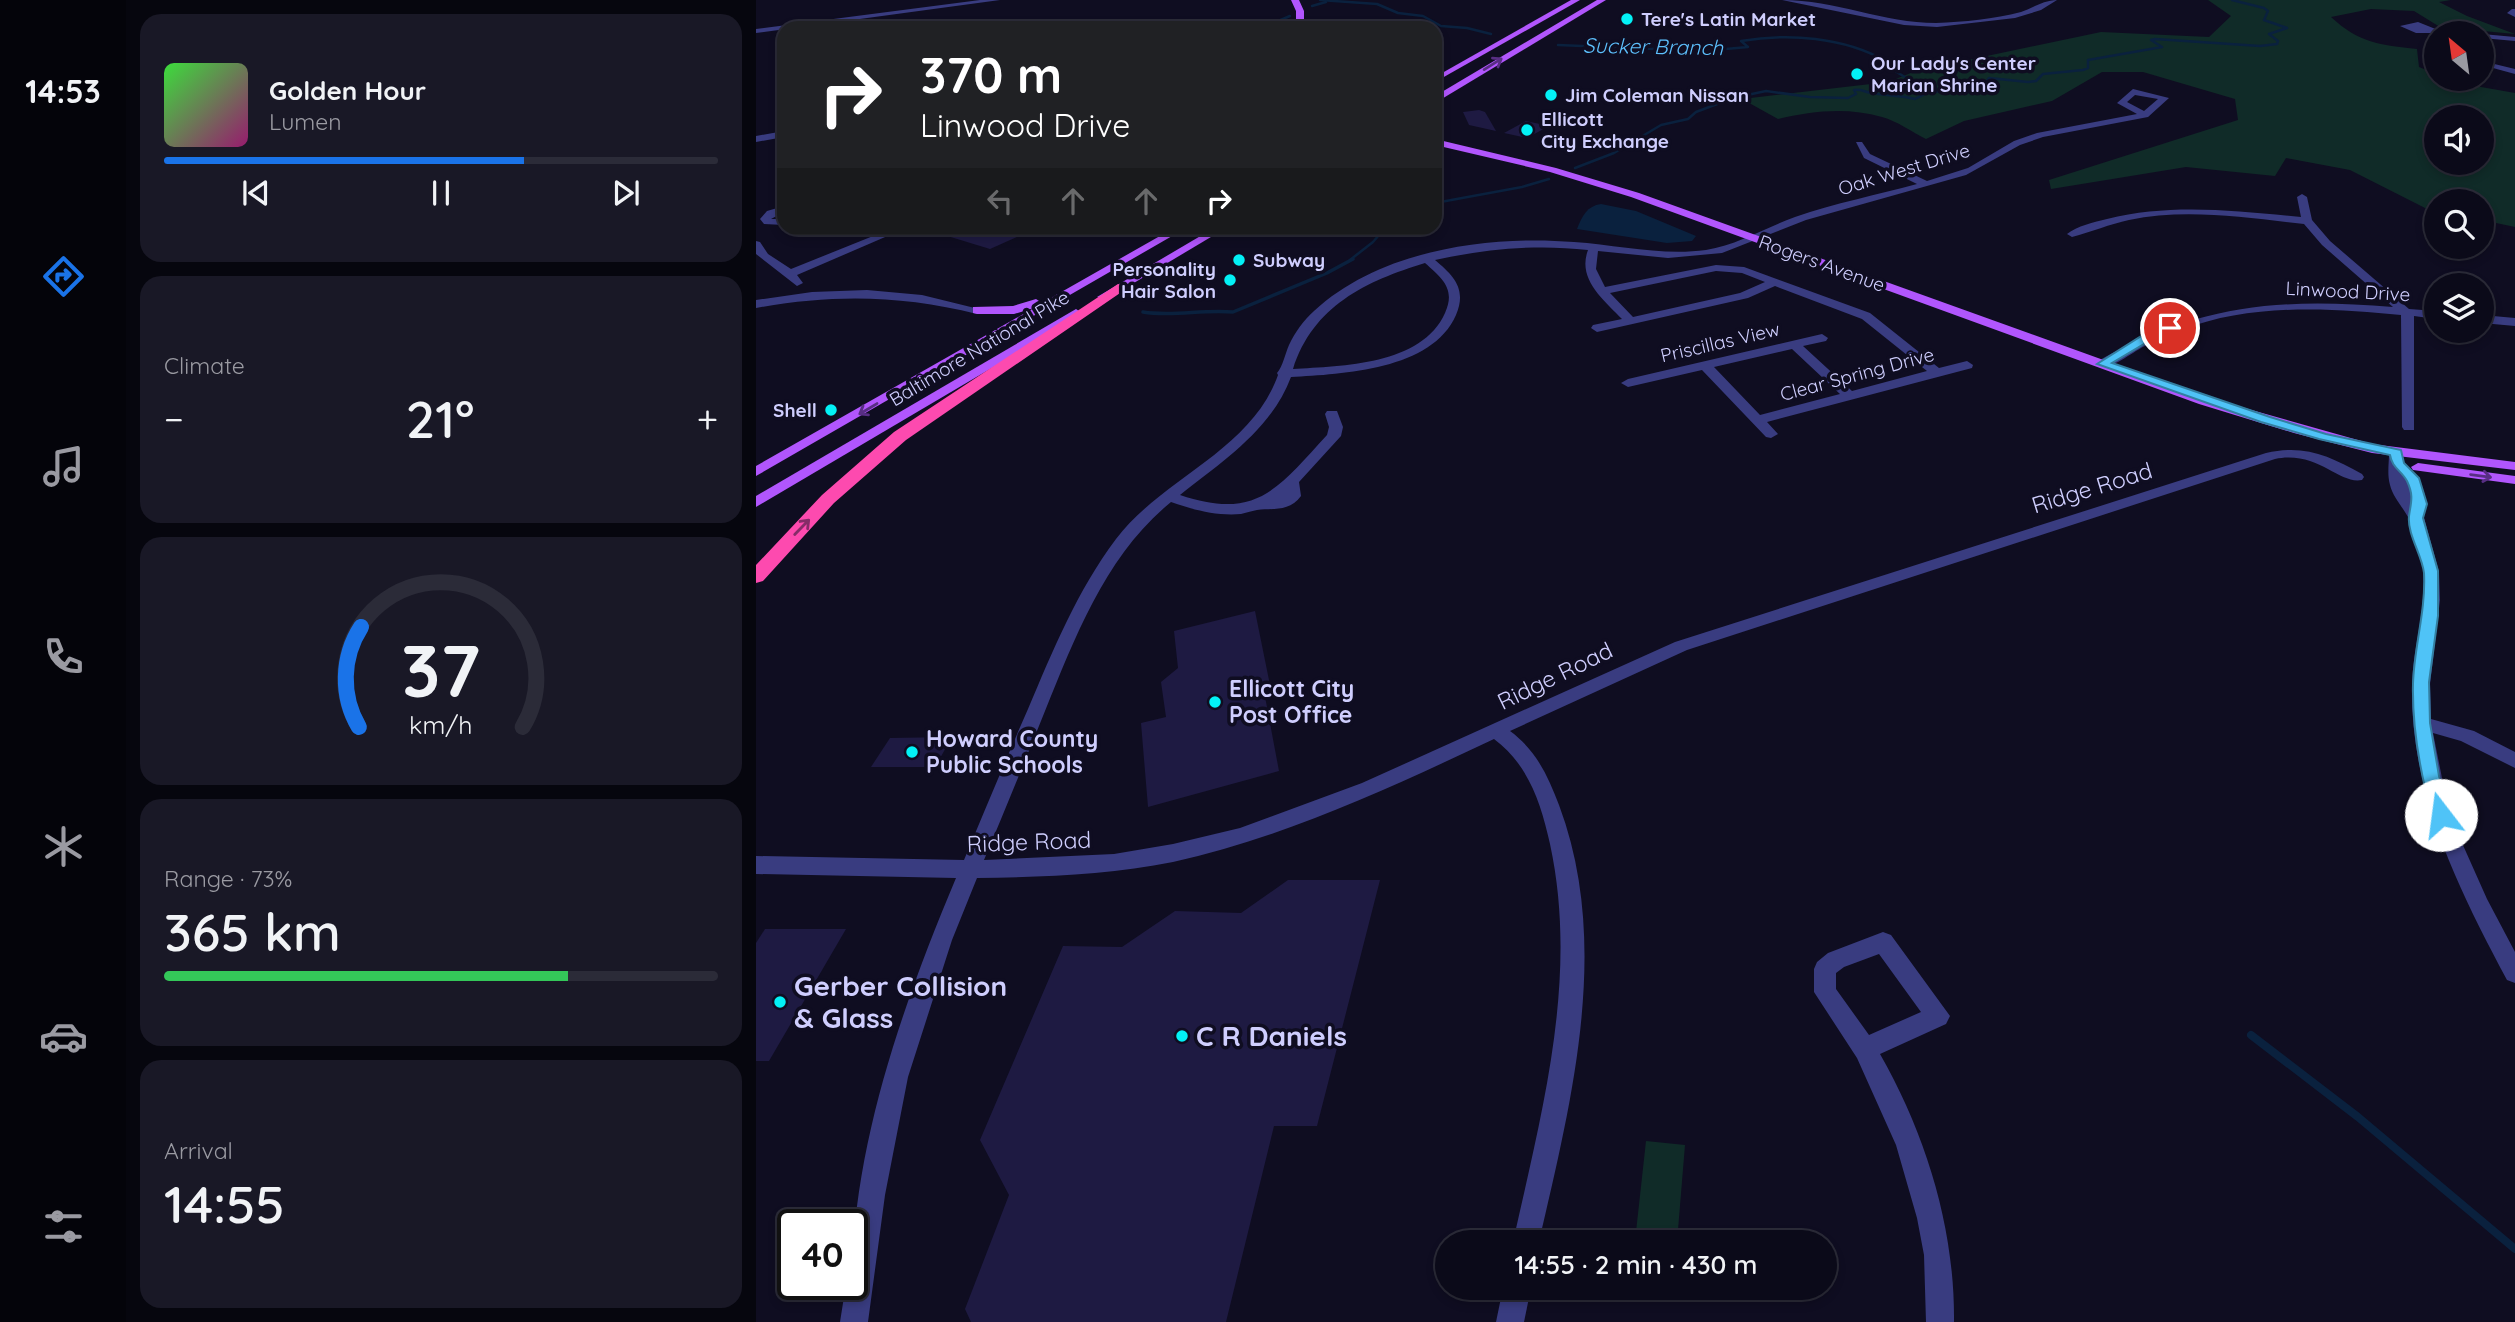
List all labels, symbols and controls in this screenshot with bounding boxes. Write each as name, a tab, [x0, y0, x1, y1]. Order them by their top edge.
place label: Tere's Latin Market	[1641, 7, 1816, 31]
marker: Tere's Latin Market	[1619, 11, 1635, 27]
north arrow	[2424, 21, 2494, 91]
map controls	[2424, 21, 2494, 343]
water label: Sucker Branch	[1583, 32, 1724, 60]
text: 370 m	[920, 44, 1062, 105]
icon: right	[805, 49, 896, 140]
place label: Our Lady's Center Marian Shrine	[1871, 51, 2036, 97]
one-way arrow	[1483, 57, 1503, 71]
marker: Our Lady's Center Marian Shrine	[1849, 66, 1865, 82]
text: 14:53	[25, 71, 101, 111]
text: Golden Hour	[269, 74, 426, 107]
place label: Jim Coleman Nissan	[1565, 83, 1749, 107]
marker: Jim Coleman Nissan	[1543, 87, 1559, 103]
text: Linwood Drive	[920, 105, 1130, 145]
button: sound	[2424, 105, 2494, 175]
text: Lumen	[269, 107, 342, 136]
place label: Ellicott City Exchange	[1541, 107, 1669, 153]
marker: Ellicott City Exchange	[1519, 122, 1535, 138]
street label: Oak West Drive	[1835, 138, 1973, 200]
icon: previous	[237, 174, 275, 212]
icon: pause	[422, 174, 460, 212]
icon: next	[607, 174, 645, 212]
icon: left	[981, 182, 1019, 220]
icon: ahead	[1054, 182, 1092, 220]
icon: ahead	[1127, 182, 1165, 220]
icon: right	[1200, 182, 1238, 220]
button: search	[2424, 189, 2494, 259]
street label: Rogers Avenue	[1756, 229, 1888, 297]
place label: Subway	[1253, 248, 1325, 272]
icon: directions	[39, 252, 88, 301]
marker: Subway	[1231, 252, 1247, 268]
place label: Personality Hair Salon	[1112, 257, 1216, 303]
marker: Personality Hair Salon	[1222, 272, 1238, 288]
button: layers	[2424, 273, 2494, 343]
street label: Linwood Drive	[2285, 276, 2411, 306]
street label: Baltimore National Pike	[885, 285, 1073, 411]
pin	[2140, 298, 2200, 358]
icon: arrive	[2151, 309, 2189, 347]
street label: Priscillas View	[1658, 317, 1782, 367]
street label: Clear Spring Drive	[1777, 342, 1937, 406]
text: Climate	[164, 351, 245, 380]
text: 21°	[406, 386, 474, 451]
text: −	[164, 395, 184, 443]
text: +	[697, 395, 718, 443]
place label: Shell	[773, 398, 817, 422]
marker: Shell	[823, 402, 839, 418]
one-way arrow	[858, 402, 878, 416]
icon: music	[39, 442, 88, 491]
street label: Ridge Road	[2028, 455, 2156, 520]
one-way arrow	[2469, 469, 2492, 482]
one-way arrow	[793, 519, 810, 536]
text: 37	[401, 624, 481, 715]
icon: phone	[39, 632, 88, 681]
street label: Ridge Road	[1492, 635, 1617, 716]
place label: Ellicott City Post Office	[1229, 674, 1354, 729]
marker: Ellicott City Post Office	[1207, 694, 1223, 710]
text: km/h	[409, 709, 473, 740]
place label: Howard County Public Schools	[926, 724, 1098, 779]
marker: Howard County Public Schools	[904, 744, 920, 760]
position arrow	[2404, 778, 2478, 852]
icon: climate	[39, 822, 88, 871]
street label: Ridge Road	[966, 825, 1092, 858]
text: Range · 73%	[164, 864, 292, 893]
text: 365 km	[164, 899, 341, 964]
place label: Gerber Collision & Glass	[794, 968, 1007, 1035]
marker: Gerber Collision & Glass	[772, 994, 788, 1010]
icon: car	[39, 1012, 88, 1061]
place label: C R Daniels	[1196, 1018, 1347, 1053]
marker: C R Daniels	[1174, 1028, 1190, 1044]
text: Arrival	[164, 1136, 233, 1165]
text: 14:55	[164, 1171, 285, 1236]
icon: filters	[39, 1202, 88, 1251]
speed limit sign: 40	[777, 1209, 868, 1300]
text: 14:55 · 2 min · 430 m	[1515, 1248, 1758, 1281]

